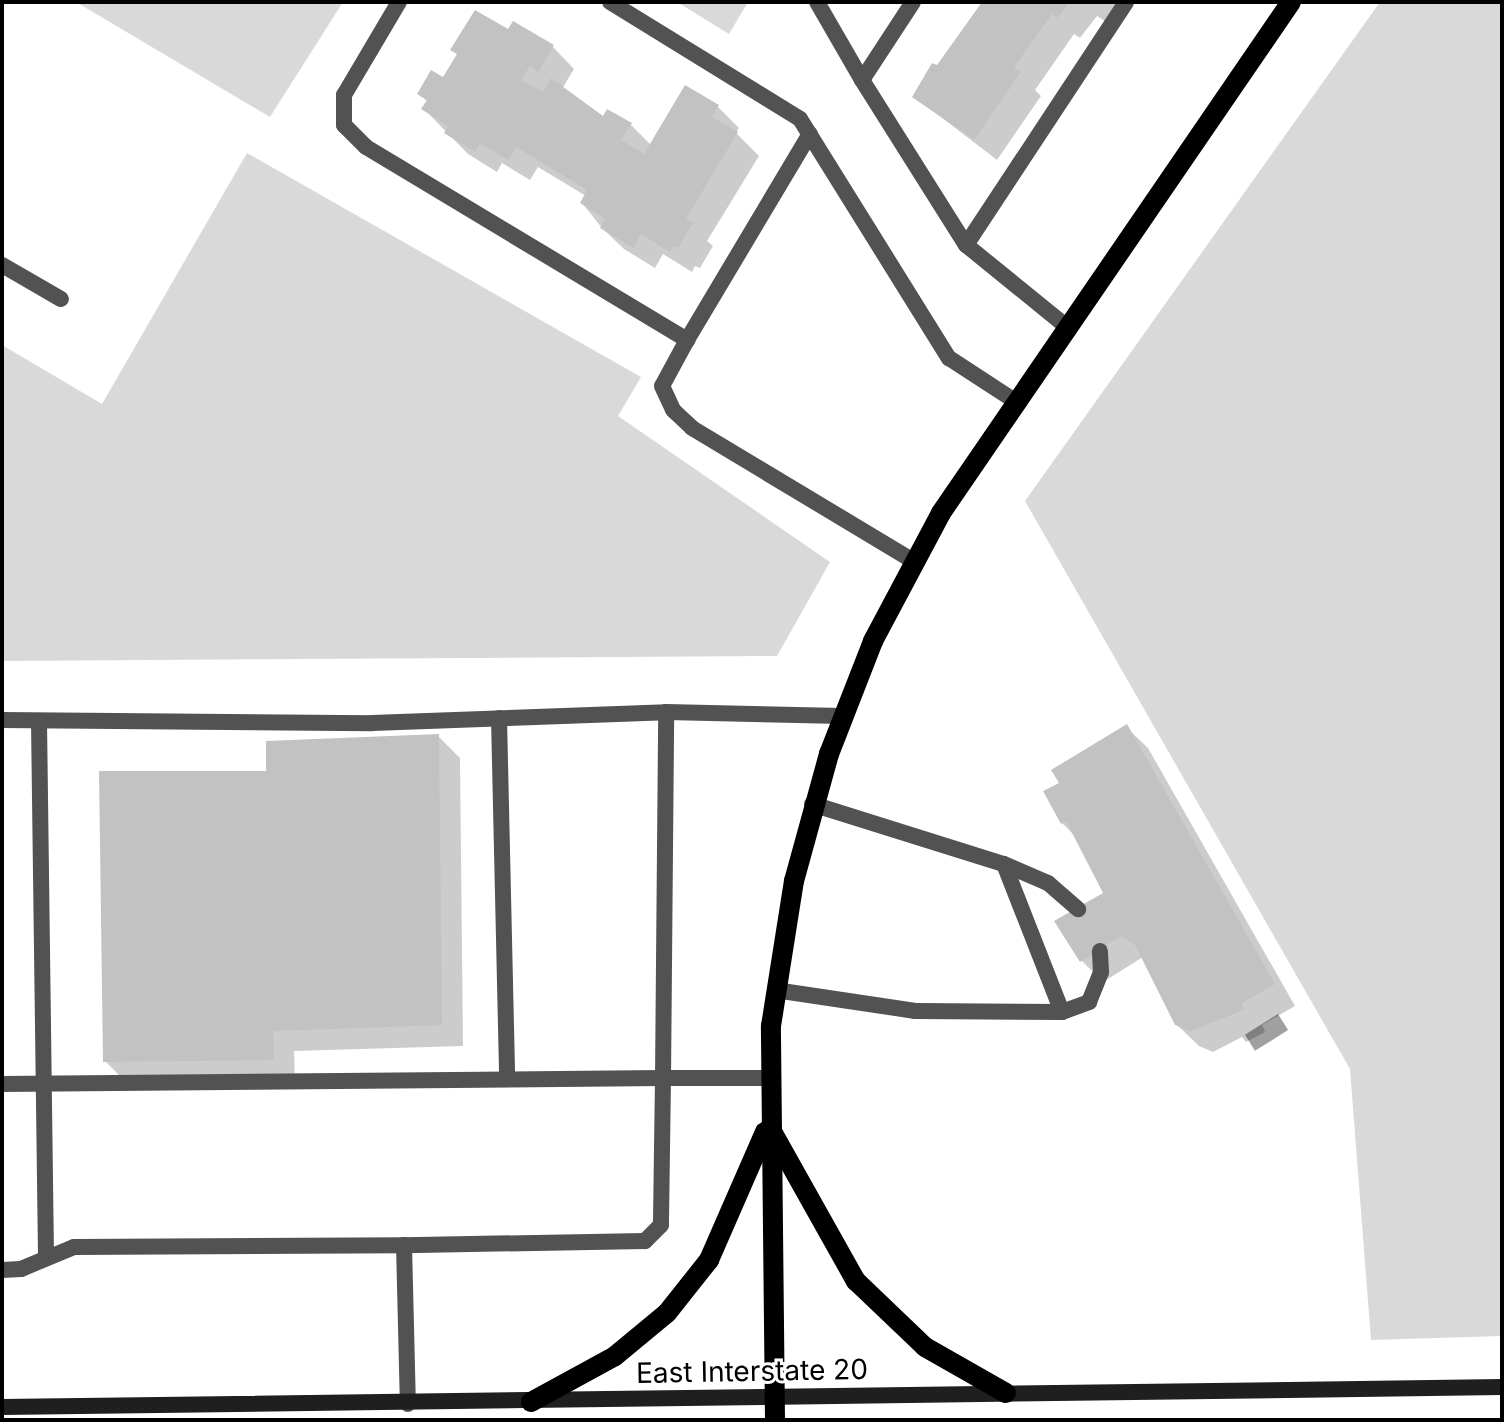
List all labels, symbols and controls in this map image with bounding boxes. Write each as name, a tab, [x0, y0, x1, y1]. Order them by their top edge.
street label: East Interstate 20	[636, 1352, 868, 1390]

